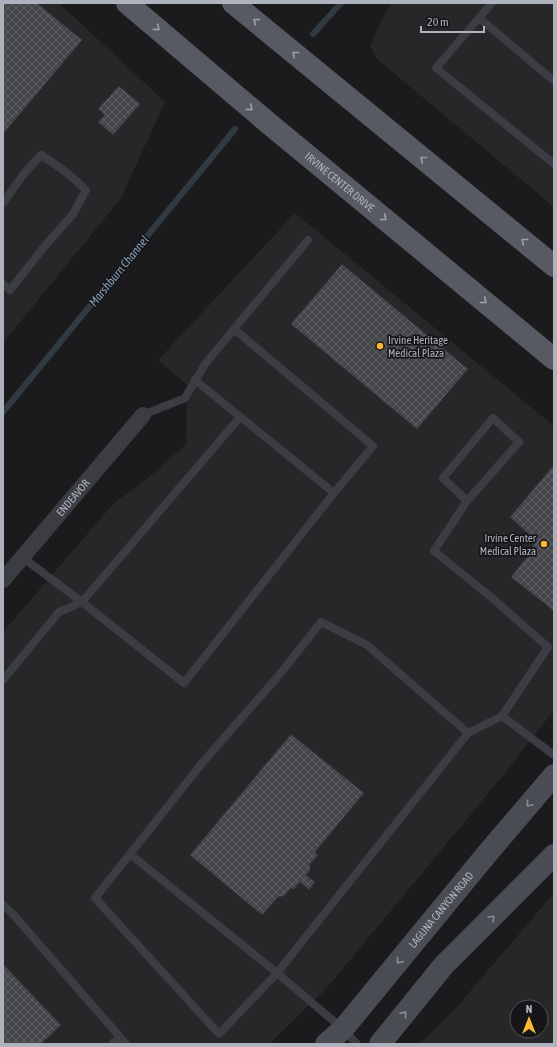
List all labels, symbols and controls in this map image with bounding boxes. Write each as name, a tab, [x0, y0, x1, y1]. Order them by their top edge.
scale bar	[421, 8, 484, 34]
text: 20 m	[427, 15, 449, 29]
one-way arrow	[253, 19, 260, 26]
one-way arrow	[152, 24, 159, 31]
one-way arrow	[293, 51, 300, 58]
one-way arrow	[246, 103, 253, 110]
street label: IRVINE CENTER DRIVE	[303, 150, 377, 214]
one-way arrow	[421, 156, 428, 163]
one-way arrow	[379, 213, 386, 220]
water label: Marshburn Channel	[86, 233, 152, 309]
one-way arrow	[521, 239, 528, 246]
one-way arrow	[479, 296, 486, 303]
place label: Irvine Heritage Medical Plaza	[388, 334, 448, 359]
marker: Irvine Heritage Medical Plaza	[375, 341, 385, 351]
street label: ENDEAVOR	[54, 476, 92, 518]
place label: Irvine Center Medical Plaza	[480, 532, 537, 557]
marker: Irvine Center Medical Plaza	[539, 539, 549, 549]
one-way arrow	[526, 800, 533, 807]
street label: LAGUNA CANYON ROAD	[406, 869, 476, 950]
one-way arrow	[487, 915, 495, 923]
one-way arrow	[396, 957, 403, 964]
north arrow	[509, 999, 549, 1039]
text: N	[526, 1003, 532, 1015]
one-way arrow	[400, 1011, 407, 1018]

